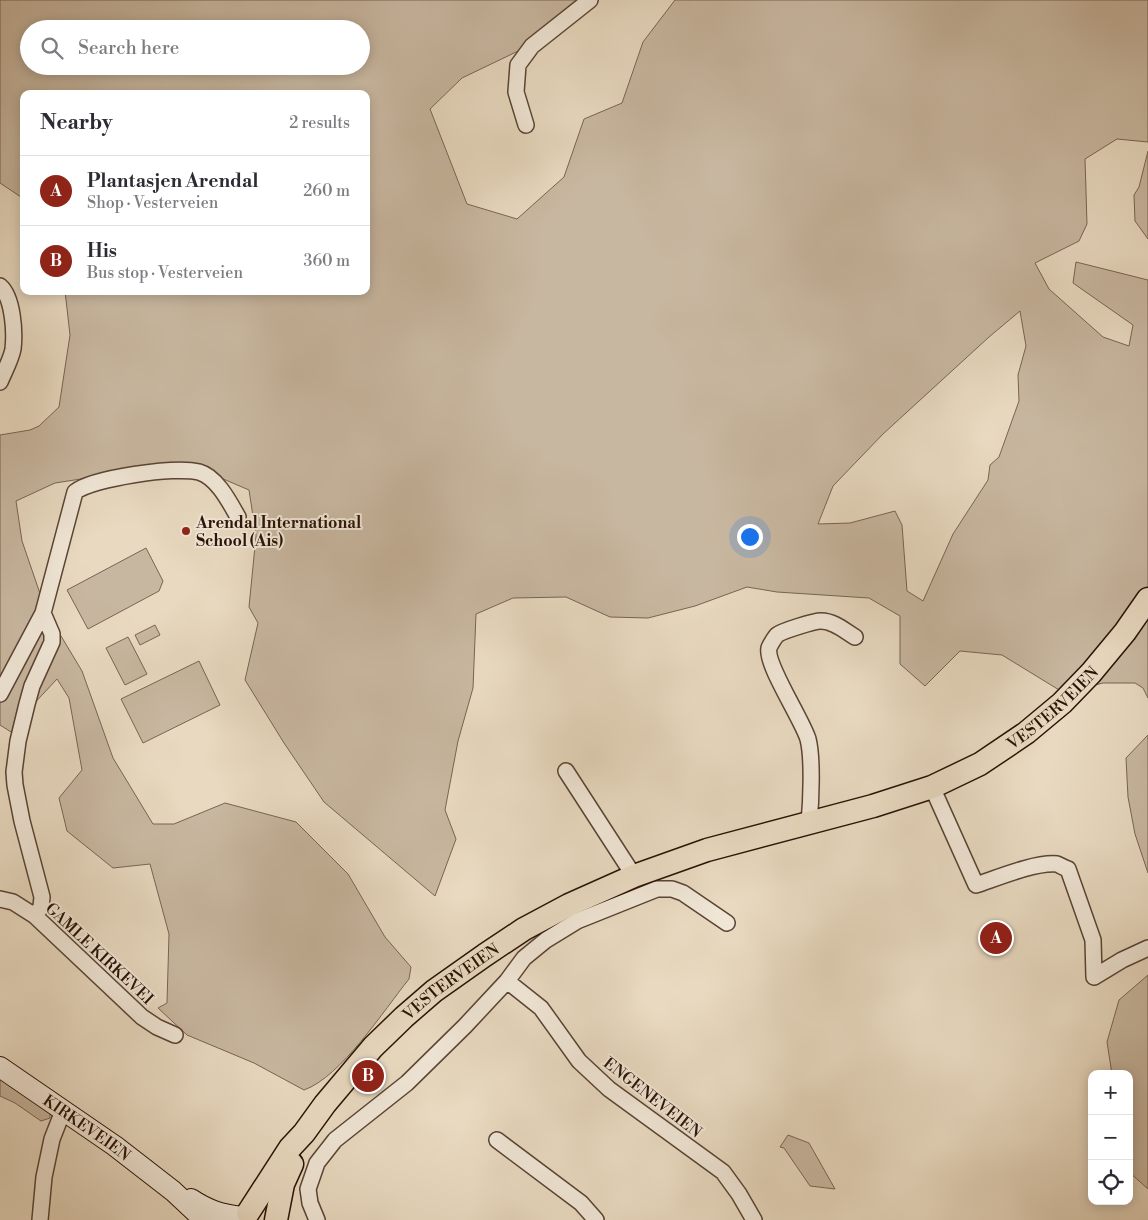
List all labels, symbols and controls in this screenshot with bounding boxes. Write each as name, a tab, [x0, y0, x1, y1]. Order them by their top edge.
search box	[20, 20, 370, 75]
icon: search	[38, 34, 66, 62]
text: Search here	[78, 36, 179, 60]
text: Nearby	[40, 110, 113, 136]
text: 2 results	[289, 113, 350, 133]
text: Plantasjen Arendal	[87, 169, 259, 193]
text: A	[50, 181, 62, 201]
text: 260 m	[303, 181, 350, 201]
text: Shop · Vesterveien	[87, 193, 218, 213]
text: His	[87, 239, 117, 263]
text: B	[50, 251, 62, 271]
text: 360 m	[304, 251, 350, 271]
text: Bus stop · Vesterveien	[87, 263, 243, 283]
place label: Arendal International School (Ais)	[195, 513, 362, 551]
your location	[737, 524, 763, 550]
marker: Arendal International School (Ais)	[180, 525, 192, 537]
street label: VESTERVEIEN	[1002, 662, 1103, 755]
street label: GAMLE KIRKEVEI	[41, 899, 158, 1009]
pin: A	[980, 919, 1012, 957]
street label: VESTERVEIEN	[398, 939, 503, 1025]
street label: ENGENEVEIEN	[599, 1053, 706, 1142]
pin: B	[352, 1057, 384, 1095]
map controls	[1088, 1070, 1133, 1205]
button: +	[1088, 1070, 1133, 1115]
street label: KIRKEVEIEN	[39, 1091, 135, 1166]
button: −	[1088, 1115, 1133, 1160]
button: locate	[1088, 1160, 1133, 1205]

